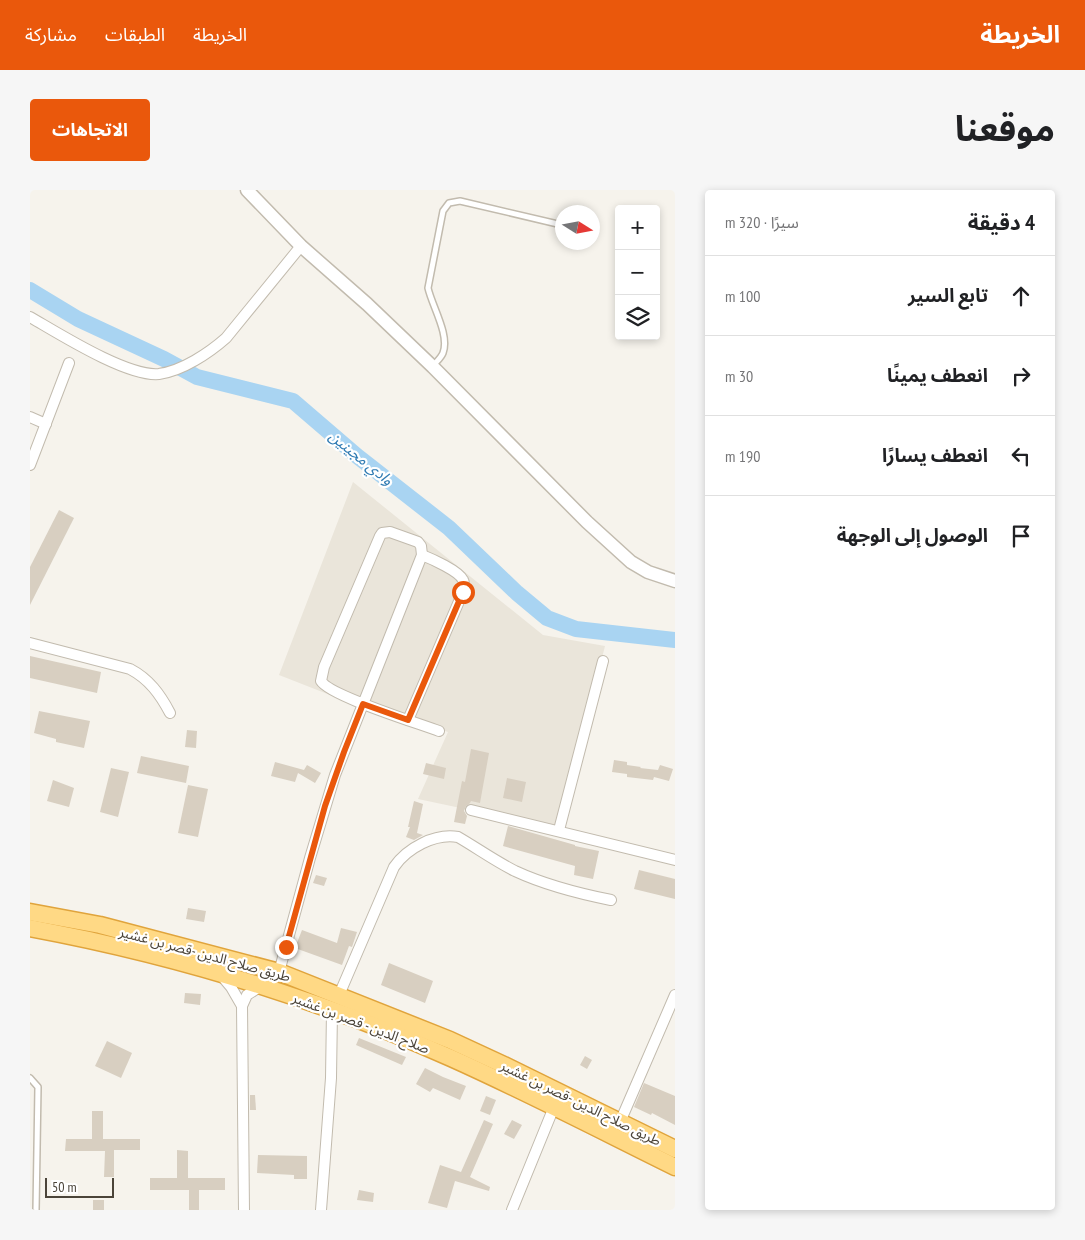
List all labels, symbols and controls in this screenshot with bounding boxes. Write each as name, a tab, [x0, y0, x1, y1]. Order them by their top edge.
text: الخريطة	[980, 19, 1060, 50]
text: مشاركة	[25, 23, 77, 46]
text: الطبقات	[105, 23, 165, 46]
text: الخريطة	[193, 23, 247, 46]
button: الاتجاهات	[30, 99, 150, 161]
text: موقعنا	[955, 105, 1055, 151]
north arrow	[555, 205, 600, 250]
map controls	[615, 205, 660, 340]
button: +	[615, 205, 660, 250]
text: 4 دقيقة	[968, 209, 1035, 236]
text: سيرًا · 320 m	[725, 212, 799, 232]
button: −	[615, 250, 660, 295]
icon: ahead	[1007, 282, 1035, 310]
text: تابع السير	[908, 283, 988, 307]
text: 100 m	[725, 286, 760, 306]
button: layers	[615, 295, 660, 340]
icon: right	[1007, 362, 1035, 390]
text: انعطف يمينًا	[887, 363, 988, 387]
text: 30 m	[725, 366, 753, 386]
water label: وادي مجينين	[324, 426, 397, 491]
icon: left	[1007, 442, 1035, 470]
text: انعطف يسارًا	[882, 443, 988, 467]
text: 190 m	[725, 446, 760, 466]
icon: arrive	[1007, 522, 1035, 550]
text: الوصول إلى الوجهة	[837, 523, 988, 547]
route start	[452, 581, 475, 604]
street label: طريق صلاح الدين -قصر بن غشير	[116, 922, 293, 987]
route end	[275, 936, 298, 959]
street label: صلاح الدين - قصر بن غشير	[288, 988, 432, 1059]
street label: طريق صلاح الدين -قصر بن غشير	[496, 1056, 664, 1152]
scale bar	[45, 1175, 114, 1198]
text: 50 m	[52, 1178, 77, 1196]

